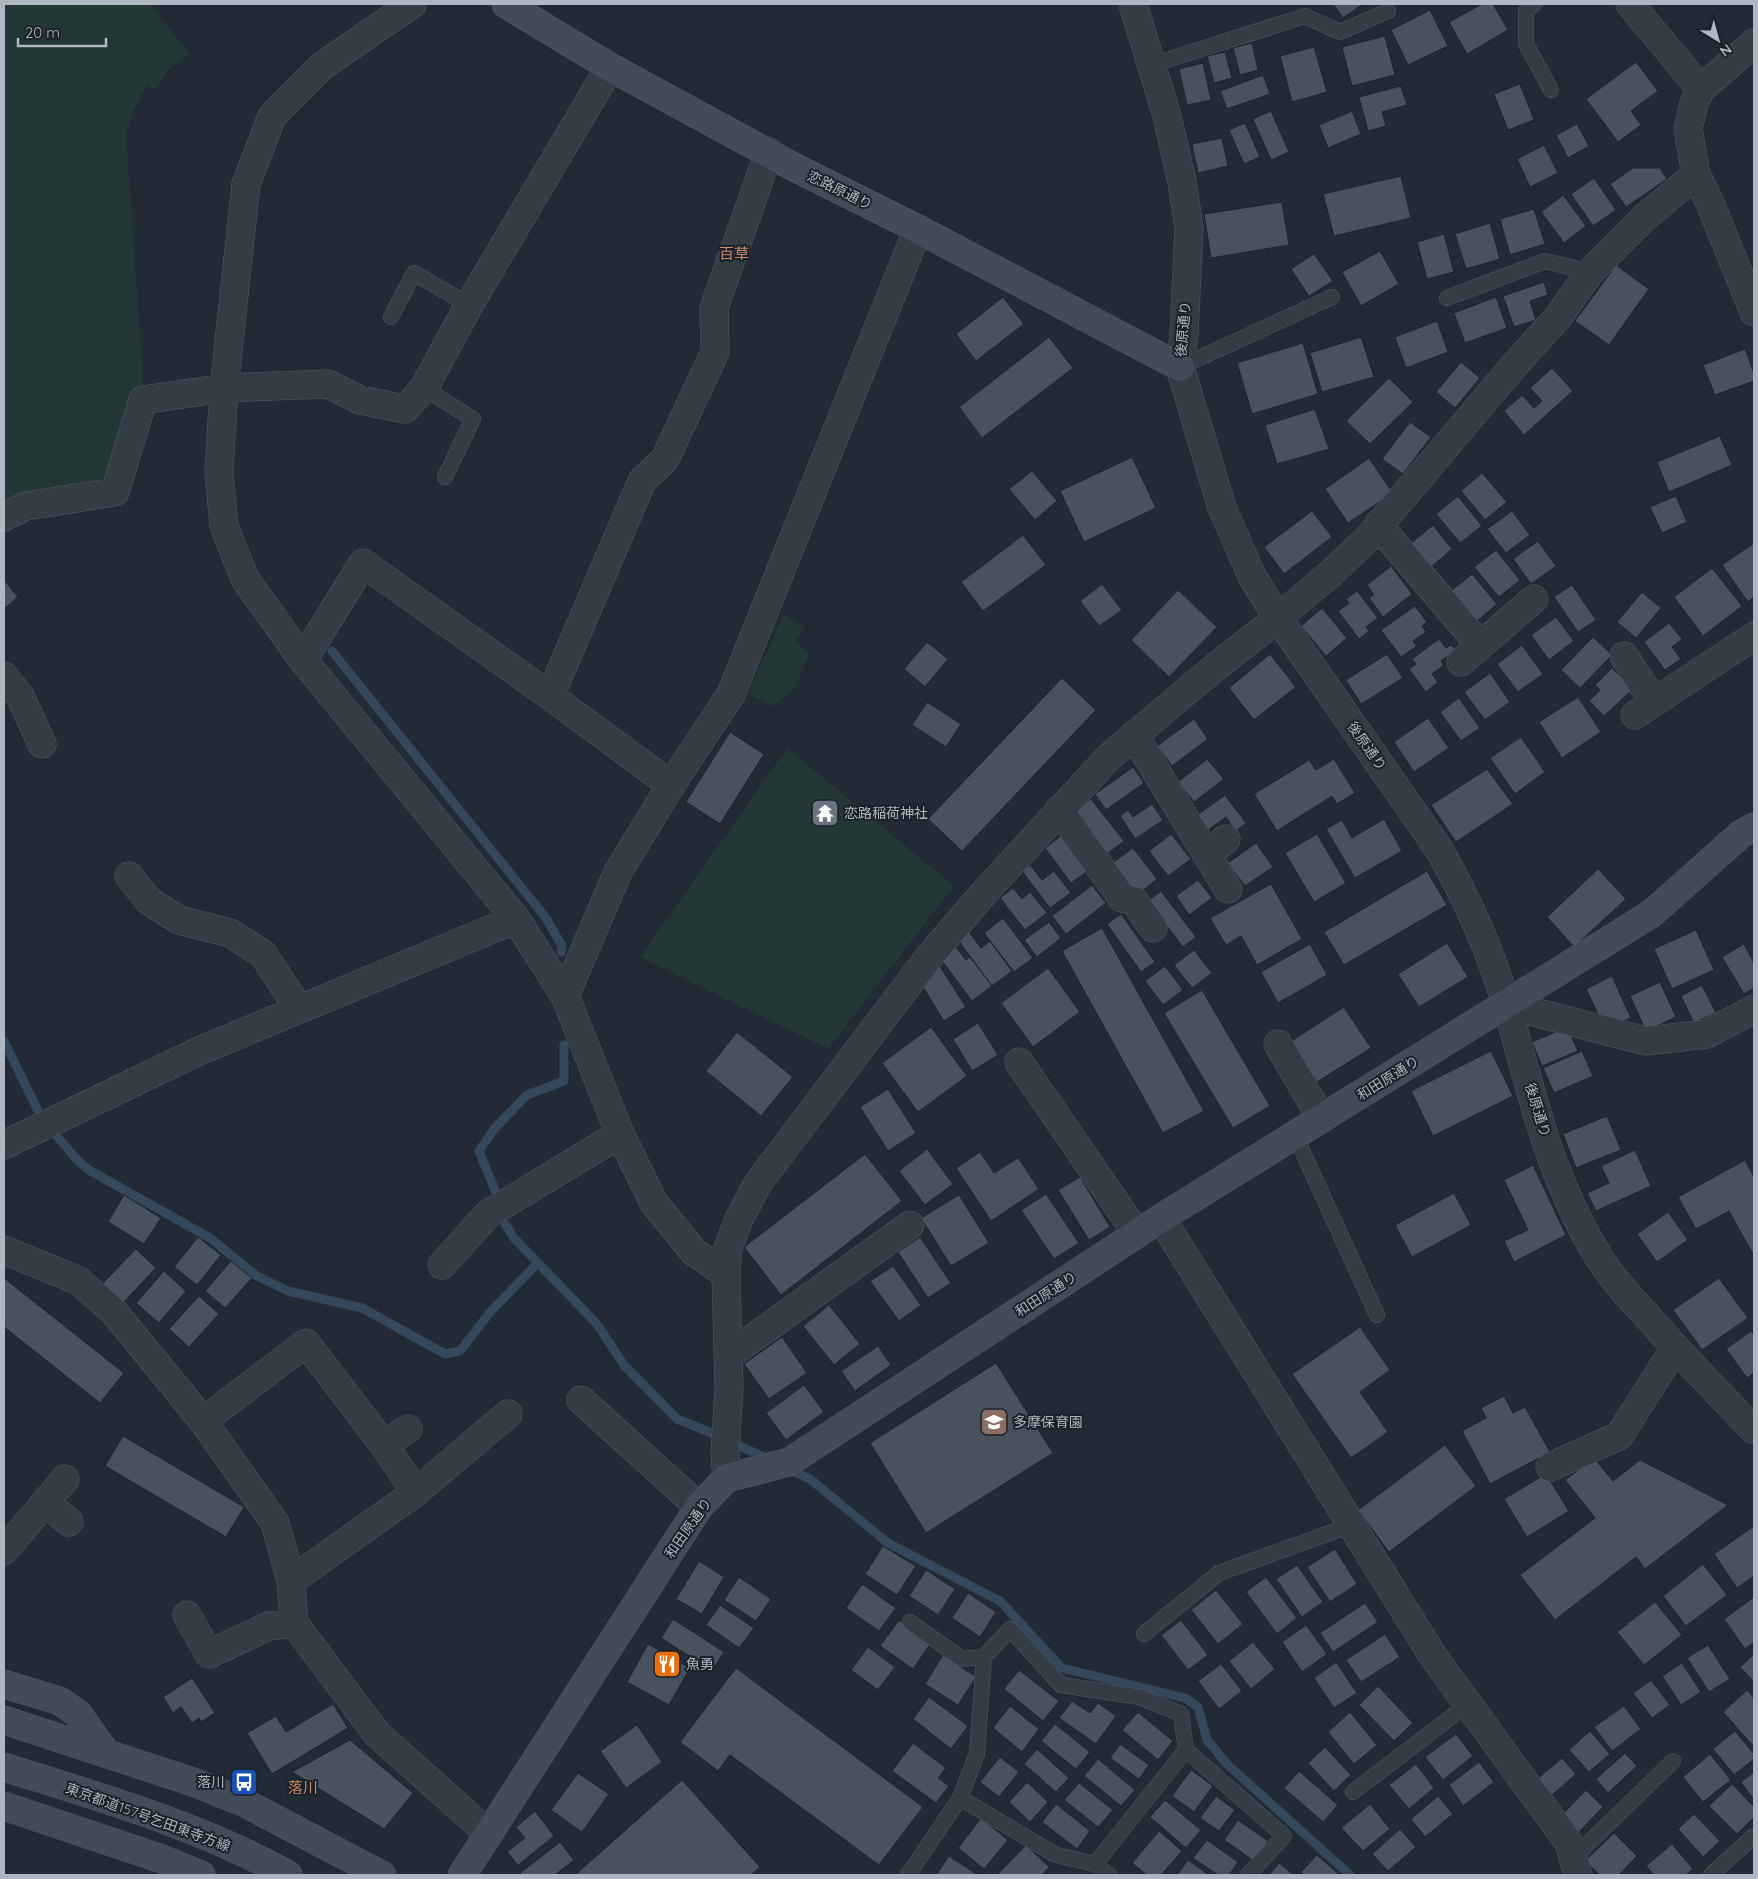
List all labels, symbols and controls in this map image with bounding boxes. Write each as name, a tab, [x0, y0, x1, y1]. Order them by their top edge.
scale bar	[18, 15, 105, 47]
north arrow	[1693, 15, 1743, 65]
text: 20 m	[25, 23, 60, 42]
text: N	[1716, 40, 1735, 61]
street label: 恋路原通り	[805, 167, 875, 213]
district label: 百草	[719, 244, 749, 263]
street label: 後原通り	[1172, 300, 1194, 358]
street label: 後原通り	[1344, 718, 1390, 774]
temple icon: 恋路稲荷神社	[810, 798, 840, 828]
place label: 恋路稲荷神社	[844, 804, 928, 822]
street label: 和田原通り	[1354, 1052, 1422, 1104]
street label: 後原通り	[1521, 1081, 1555, 1139]
street label: 和田原通り	[1012, 1267, 1080, 1321]
school or university icon: 多摩保育園	[979, 1407, 1009, 1437]
place label: 多摩保育園	[1013, 1413, 1083, 1431]
street label: 和田原通り	[661, 1494, 715, 1562]
restaurant icon: 魚勇	[652, 1649, 682, 1679]
place label: 魚勇	[686, 1655, 714, 1673]
bus stop icon: 落川	[229, 1767, 259, 1797]
place label: 落川	[197, 1773, 225, 1791]
district label: 落川	[288, 1778, 318, 1797]
street label: 東京都道157号乞田東寺方線	[63, 1779, 233, 1855]

